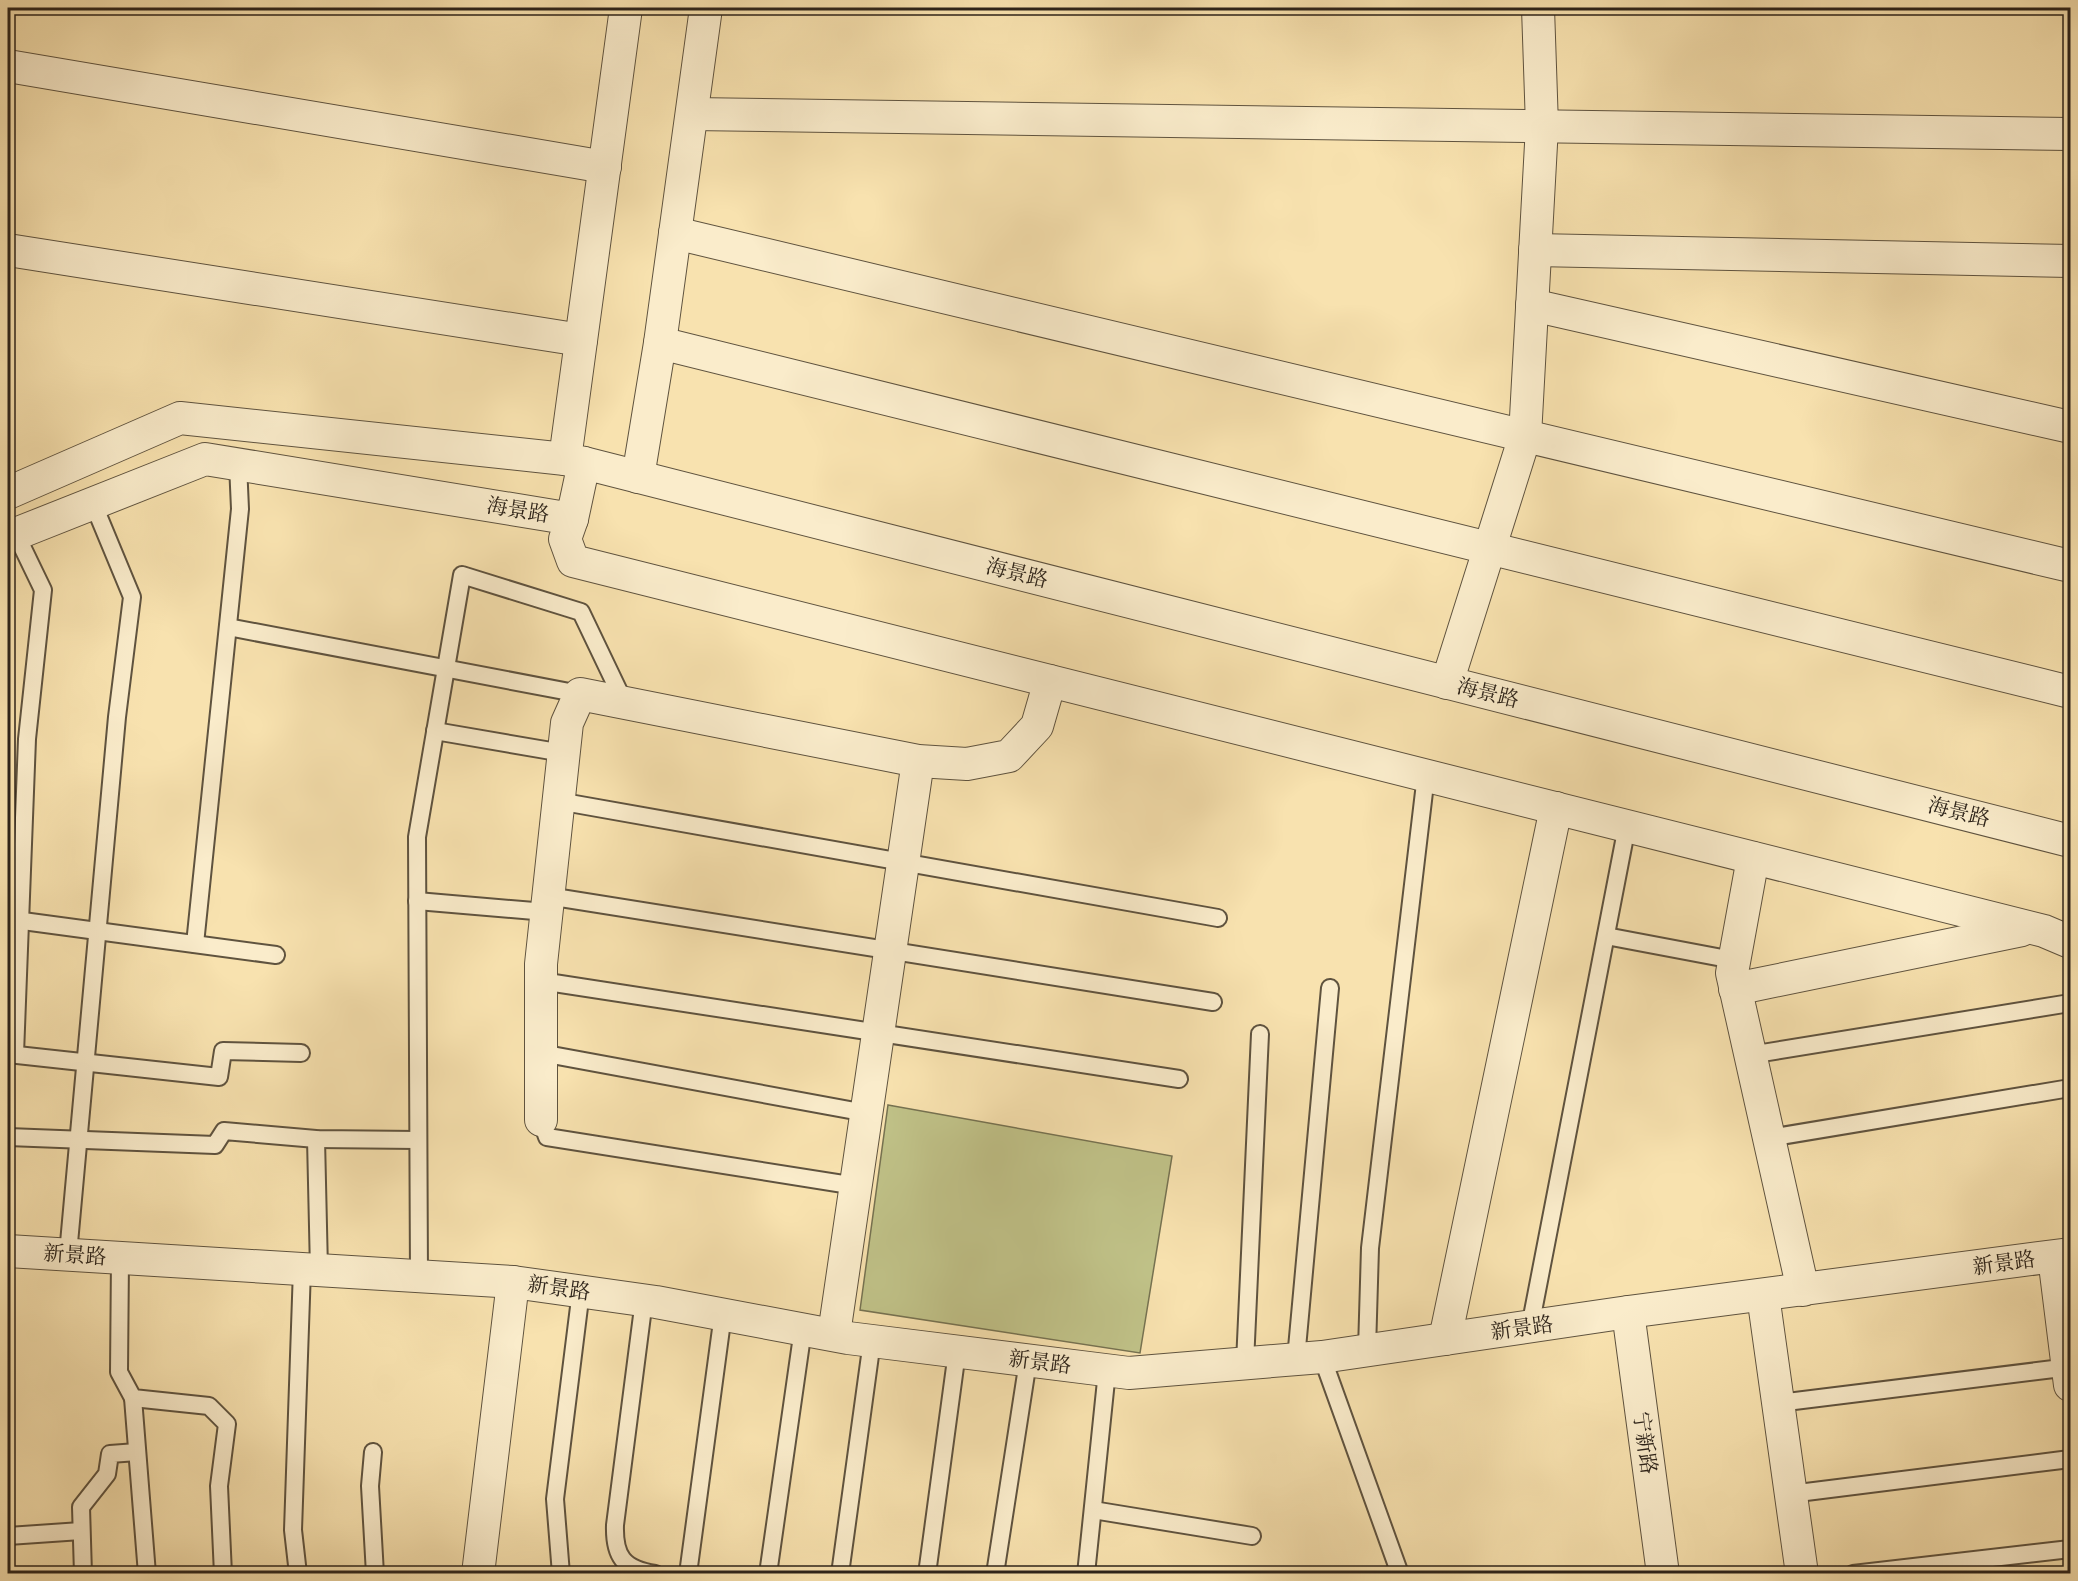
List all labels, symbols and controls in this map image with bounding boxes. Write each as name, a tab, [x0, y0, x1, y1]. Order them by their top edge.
street label: 海景路	[485, 491, 551, 529]
street label: 海景路	[983, 552, 1051, 594]
street label: 海景路	[1454, 672, 1522, 714]
street label: 海景路	[1925, 791, 1993, 833]
street label: 新景路	[43, 1239, 107, 1271]
street label: 新景路	[1971, 1245, 2037, 1281]
street label: 新景路	[526, 1270, 592, 1306]
street label: 新景路	[1489, 1310, 1555, 1346]
street label: 新景路	[1007, 1344, 1073, 1380]
street label: 宁新路	[1627, 1410, 1663, 1476]

